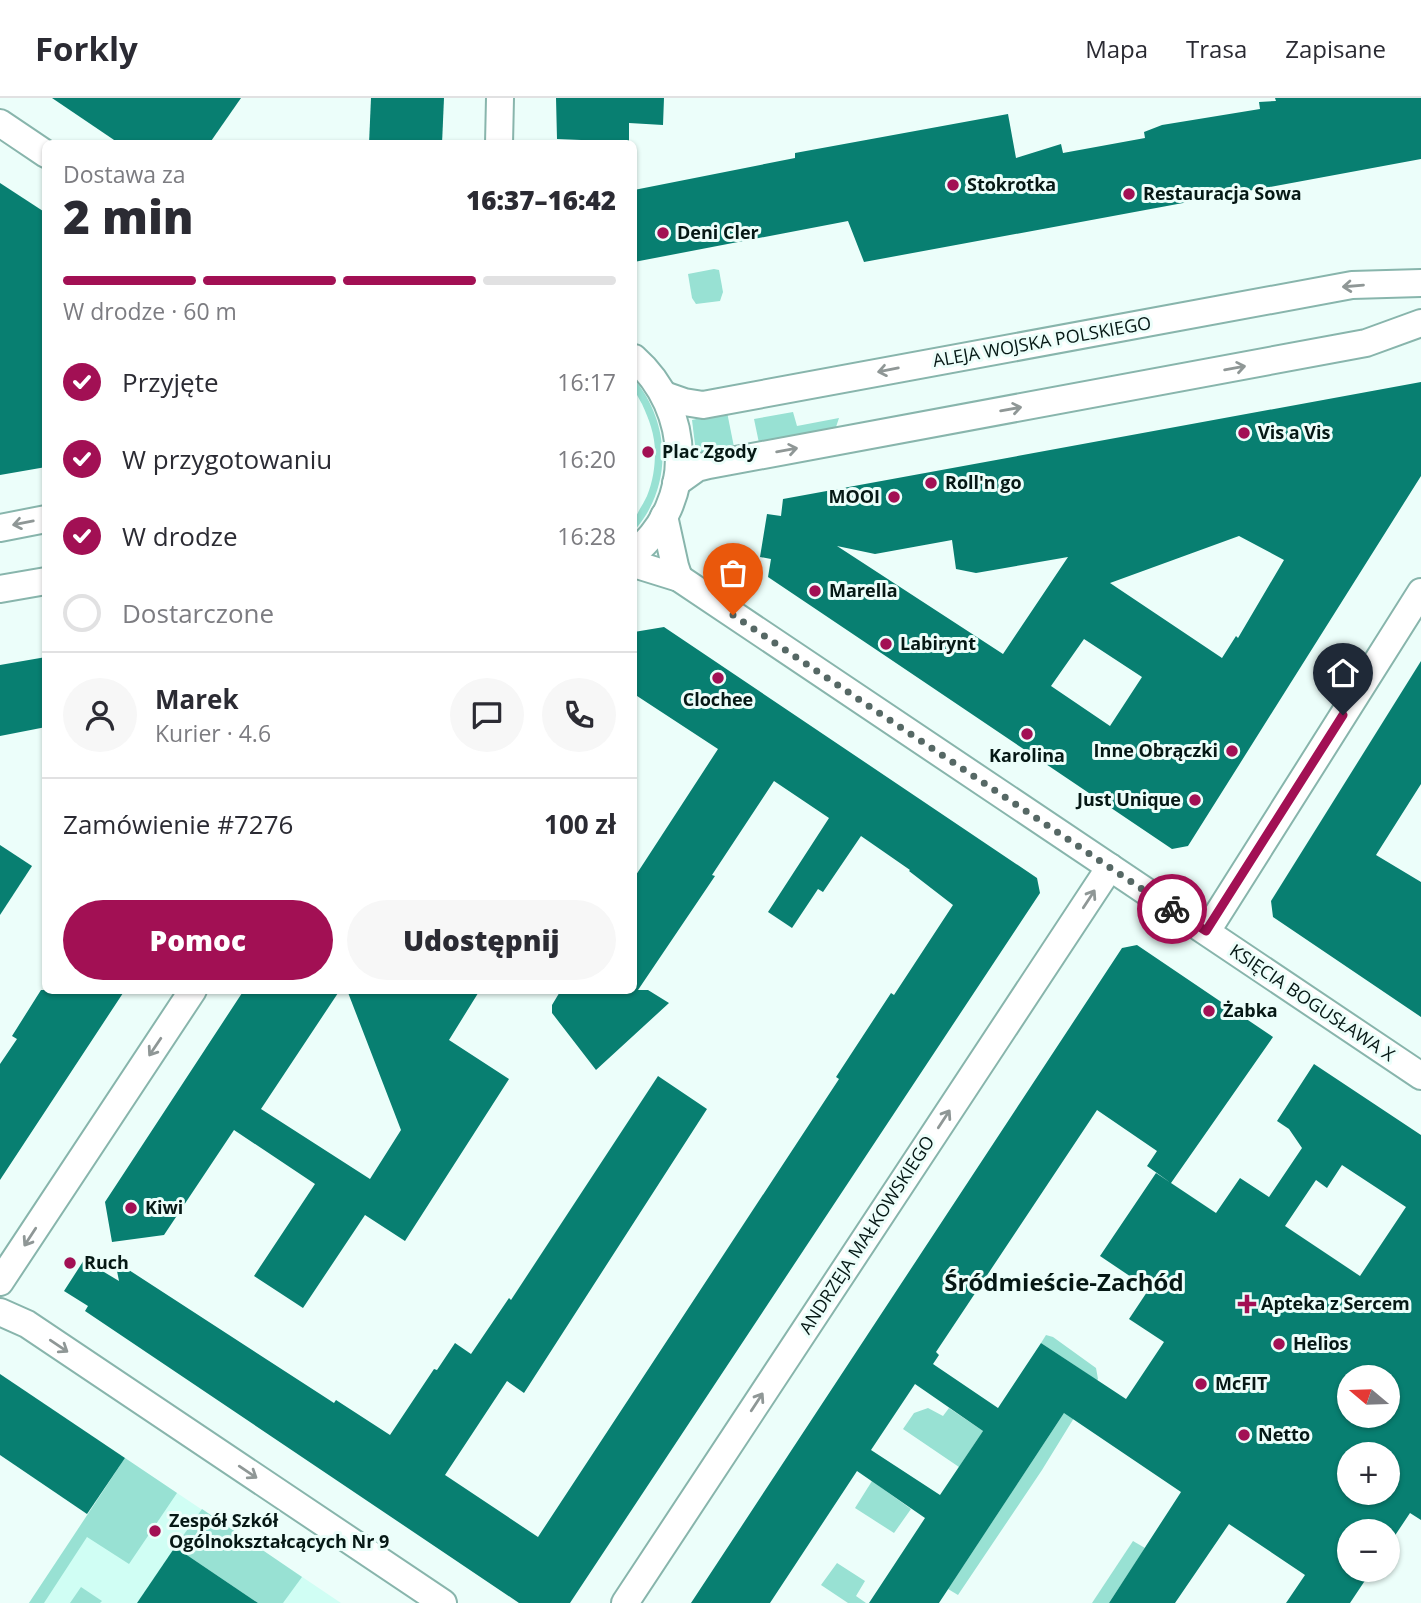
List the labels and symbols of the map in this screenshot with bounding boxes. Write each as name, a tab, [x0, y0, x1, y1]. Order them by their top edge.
place label: Stokrotka	[967, 172, 1056, 196]
marker: Stokrotka	[945, 177, 961, 193]
place label: Restauracja Sowa	[1143, 181, 1302, 205]
marker: Restauracja Sowa	[1121, 186, 1137, 202]
place label: Deni Cler	[677, 220, 759, 244]
marker: Deni Cler	[655, 225, 671, 241]
one-way arrow	[1342, 279, 1365, 292]
street label: ALEJA WOJSKA POLSKIEGO	[931, 310, 1153, 372]
one-way arrow	[1223, 360, 1246, 374]
one-way arrow	[877, 364, 900, 378]
one-way arrow	[999, 402, 1022, 415]
place label: Vis a Vis	[1258, 420, 1331, 444]
marker: Vis a Vis	[1236, 425, 1252, 441]
place label: Plac Zgody	[662, 439, 758, 463]
one-way arrow	[775, 443, 798, 457]
marker: Plac Zgody	[640, 444, 656, 460]
place label: Roll'n go	[945, 470, 1022, 494]
marker: Roll'n go	[923, 475, 939, 491]
place label: MOOI	[828, 484, 880, 508]
marker: MOOI	[886, 489, 902, 505]
one-way arrow	[12, 517, 35, 531]
pin	[703, 543, 763, 615]
place label: Marella	[829, 578, 898, 602]
marker: Marella	[807, 583, 823, 599]
place label: Labirynt	[900, 631, 976, 655]
marker: Labirynt	[878, 636, 894, 652]
pin	[1313, 643, 1373, 715]
marker: Clochee	[710, 670, 726, 686]
place label: Clochee	[683, 687, 753, 711]
marker: Karolina	[1019, 726, 1035, 742]
place label: Inne Obrączki	[1094, 738, 1218, 762]
place label: Karolina	[989, 743, 1065, 767]
marker: Inne Obrączki	[1224, 743, 1240, 759]
place label: Just Unique	[1075, 787, 1181, 811]
marker: Just Unique	[1187, 792, 1203, 808]
courier	[1137, 874, 1207, 944]
one-way arrow	[1082, 889, 1096, 909]
street label: KSIĘCIA BOGUSŁAWA X	[1225, 938, 1400, 1067]
place label: Żabka	[1223, 998, 1278, 1022]
marker: Żabka	[1201, 1003, 1217, 1019]
one-way arrow	[148, 1037, 162, 1057]
one-way arrow	[936, 1110, 951, 1129]
street label: ANDRZEJA MAŁKOWSKIEGO	[793, 1131, 939, 1338]
place label: Kiwi	[145, 1195, 183, 1219]
marker: Kiwi	[123, 1200, 139, 1216]
one-way arrow	[22, 1227, 37, 1246]
place label: Ruch	[84, 1250, 129, 1274]
marker: Ruch	[62, 1255, 78, 1271]
district label: Śródmieście-Zachód	[944, 1265, 1184, 1298]
place label: Apteka z Sercem	[1261, 1291, 1410, 1315]
marker: Apteka z Sercem	[1239, 1296, 1255, 1312]
place label: Helios	[1293, 1331, 1349, 1355]
marker: Helios	[1271, 1336, 1287, 1352]
one-way arrow	[49, 1339, 68, 1353]
north arrow	[1337, 1365, 1400, 1428]
place label: McFIT	[1215, 1371, 1268, 1395]
marker: McFIT	[1193, 1376, 1209, 1392]
one-way arrow	[750, 1393, 764, 1413]
place label: Netto	[1258, 1422, 1310, 1446]
marker: Netto	[1236, 1427, 1252, 1443]
one-way arrow	[238, 1465, 257, 1480]
place label: Zespół Szkół Ogólnokształcących Nr 9	[169, 1508, 389, 1553]
marker: Zespół Szkół Ogólnokształcących Nr 9	[147, 1523, 163, 1539]

